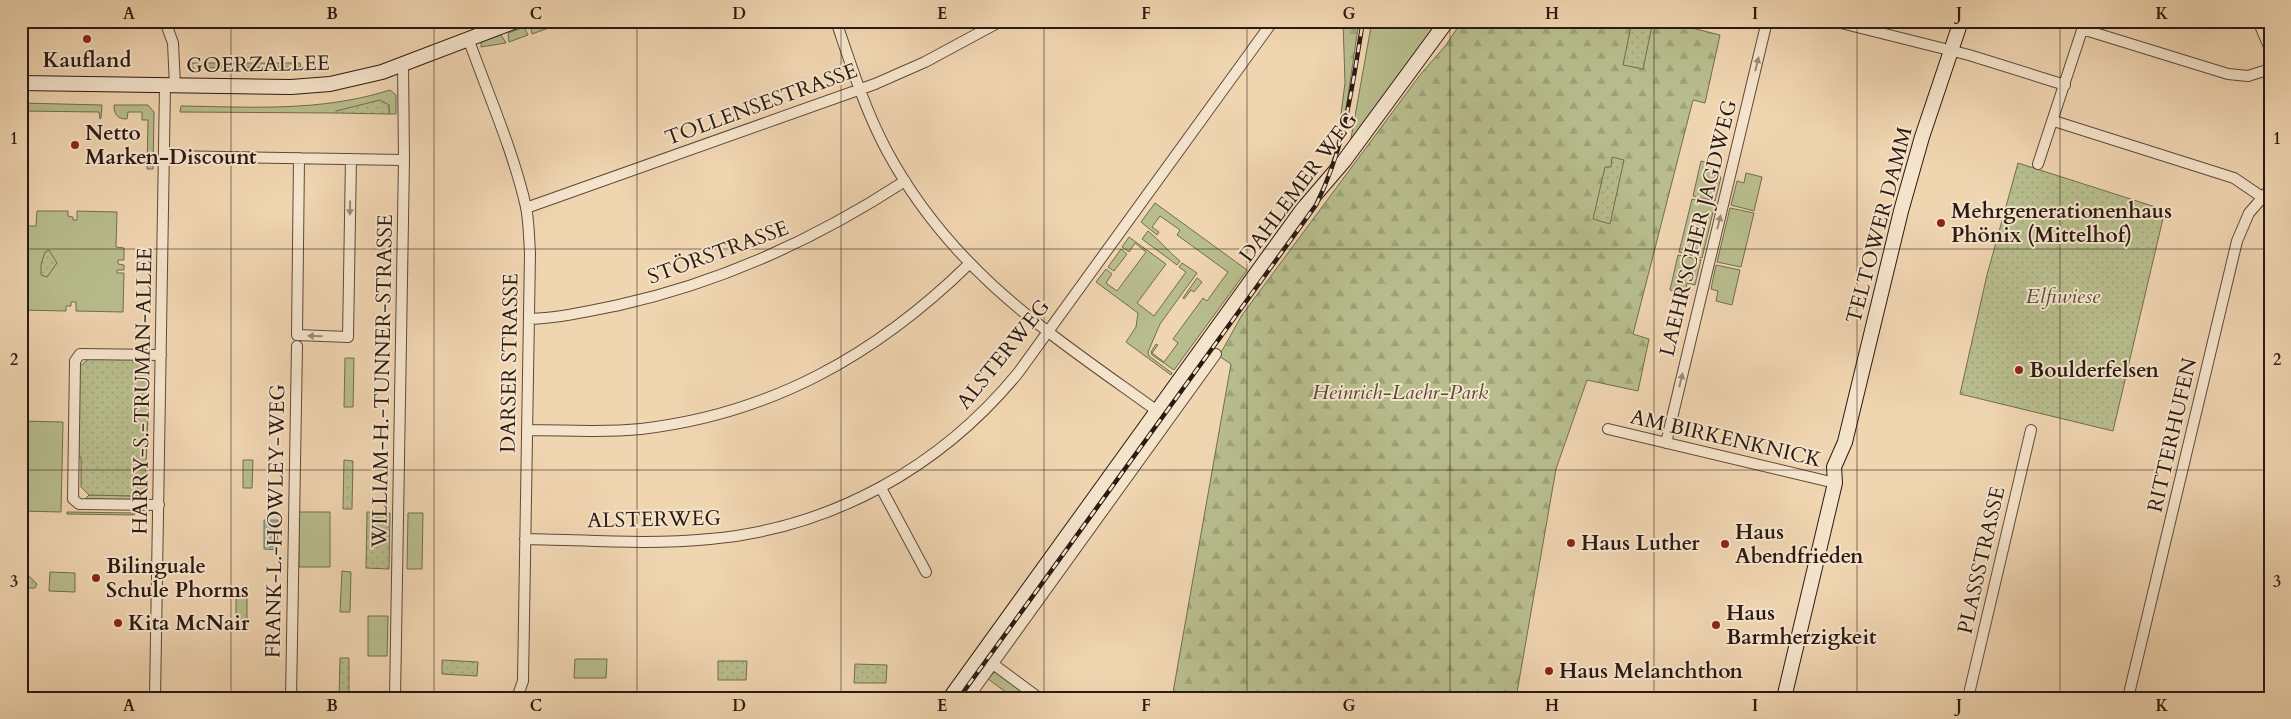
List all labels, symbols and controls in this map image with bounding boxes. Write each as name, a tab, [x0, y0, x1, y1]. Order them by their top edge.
text: A	[123, 3, 135, 25]
text: B	[326, 3, 338, 25]
text: C	[530, 3, 542, 25]
text: D	[732, 3, 746, 25]
text: E	[937, 3, 947, 25]
text: F	[1141, 3, 1151, 25]
text: G	[1342, 3, 1356, 25]
text: H	[1545, 3, 1559, 25]
text: I	[1752, 3, 1758, 25]
text: J	[1954, 3, 1962, 25]
text: K	[2156, 3, 2169, 25]
marker: Kaufland	[81, 33, 93, 45]
place label: Kaufland	[43, 46, 132, 75]
street label: GOERZALLEE	[186, 49, 330, 80]
street label: TOLLENSESTRASSE	[661, 56, 861, 153]
one-way arrow	[1753, 56, 1761, 71]
street label: LAEHR'SCHER JAGDWEG	[1653, 97, 1744, 359]
street label: DAHLEMER WEG	[1232, 106, 1365, 268]
place label: Netto Marken-Discount	[85, 119, 257, 172]
street label: TELTOWER DAMM	[1839, 123, 1920, 327]
text: 1	[10, 128, 18, 150]
text: 1	[2273, 128, 2281, 150]
marker: Netto Marken-Discount	[69, 139, 81, 151]
place label: Mehrgenerationenhaus Phönix (Mittelhof)	[1951, 197, 2172, 250]
one-way arrow	[346, 200, 354, 216]
street label: WILLIAM-H.-TUNNER-STRASSE	[365, 214, 400, 549]
street label: STÖRSTRASSE	[644, 214, 793, 291]
one-way arrow	[1715, 214, 1723, 229]
marker: Mehrgenerationenhaus Phönix (Mittelhof)	[1935, 217, 1947, 229]
street label: HARRY-S.-TRUMAN-ALLEE	[125, 247, 160, 535]
street label: DARSER STRASSE	[493, 273, 526, 453]
park label: Elfiwiese	[2026, 282, 2101, 311]
street label: ALSTERWEG	[950, 293, 1057, 415]
one-way arrow	[307, 331, 323, 339]
text: 2	[10, 349, 18, 371]
text: 2	[2273, 349, 2281, 371]
street label: RITTERHUFEN	[2141, 355, 2204, 515]
place label: Boulderfelsen	[2029, 356, 2160, 385]
marker: Boulderfelsen	[2013, 364, 2025, 376]
one-way arrow	[1677, 372, 1685, 387]
park label: Heinrich-Laehr-Park	[1312, 378, 1489, 407]
street label: FRANK-L.-HOWLEY-WEG	[259, 383, 292, 658]
street label: AM BIRKENKNICK	[1628, 402, 1825, 475]
street label: PLASSSTRASSE	[1950, 483, 2013, 637]
street label: ALSTERWEG	[587, 504, 722, 535]
place label: Haus Abendfrieden	[1735, 518, 1864, 571]
place label: Haus Luther	[1581, 529, 1700, 558]
marker: Haus Luther	[1565, 537, 1577, 549]
marker: Haus Abendfrieden	[1719, 538, 1731, 550]
place label: Bilinguale Schule Phorms	[106, 552, 249, 605]
text: 3	[10, 571, 18, 593]
text: 3	[2273, 571, 2281, 593]
marker: Bilinguale Schule Phorms	[90, 572, 102, 584]
place label: Haus Barmherzigkeit	[1726, 599, 1877, 652]
place label: Kita McNair	[128, 609, 250, 638]
marker: Kita McNair	[112, 617, 124, 629]
marker: Haus Barmherzigkeit	[1710, 619, 1722, 631]
place label: Haus Melanchthon	[1559, 657, 1743, 686]
marker: Haus Melanchthon	[1543, 665, 1555, 677]
text: A	[123, 695, 135, 717]
text: B	[326, 695, 338, 717]
text: C	[530, 695, 542, 717]
text: D	[732, 695, 746, 717]
text: E	[937, 695, 947, 717]
text: F	[1141, 695, 1151, 717]
text: G	[1342, 695, 1356, 717]
text: H	[1545, 695, 1559, 717]
text: I	[1752, 695, 1758, 717]
text: J	[1954, 695, 1962, 717]
text: K	[2156, 695, 2169, 717]

